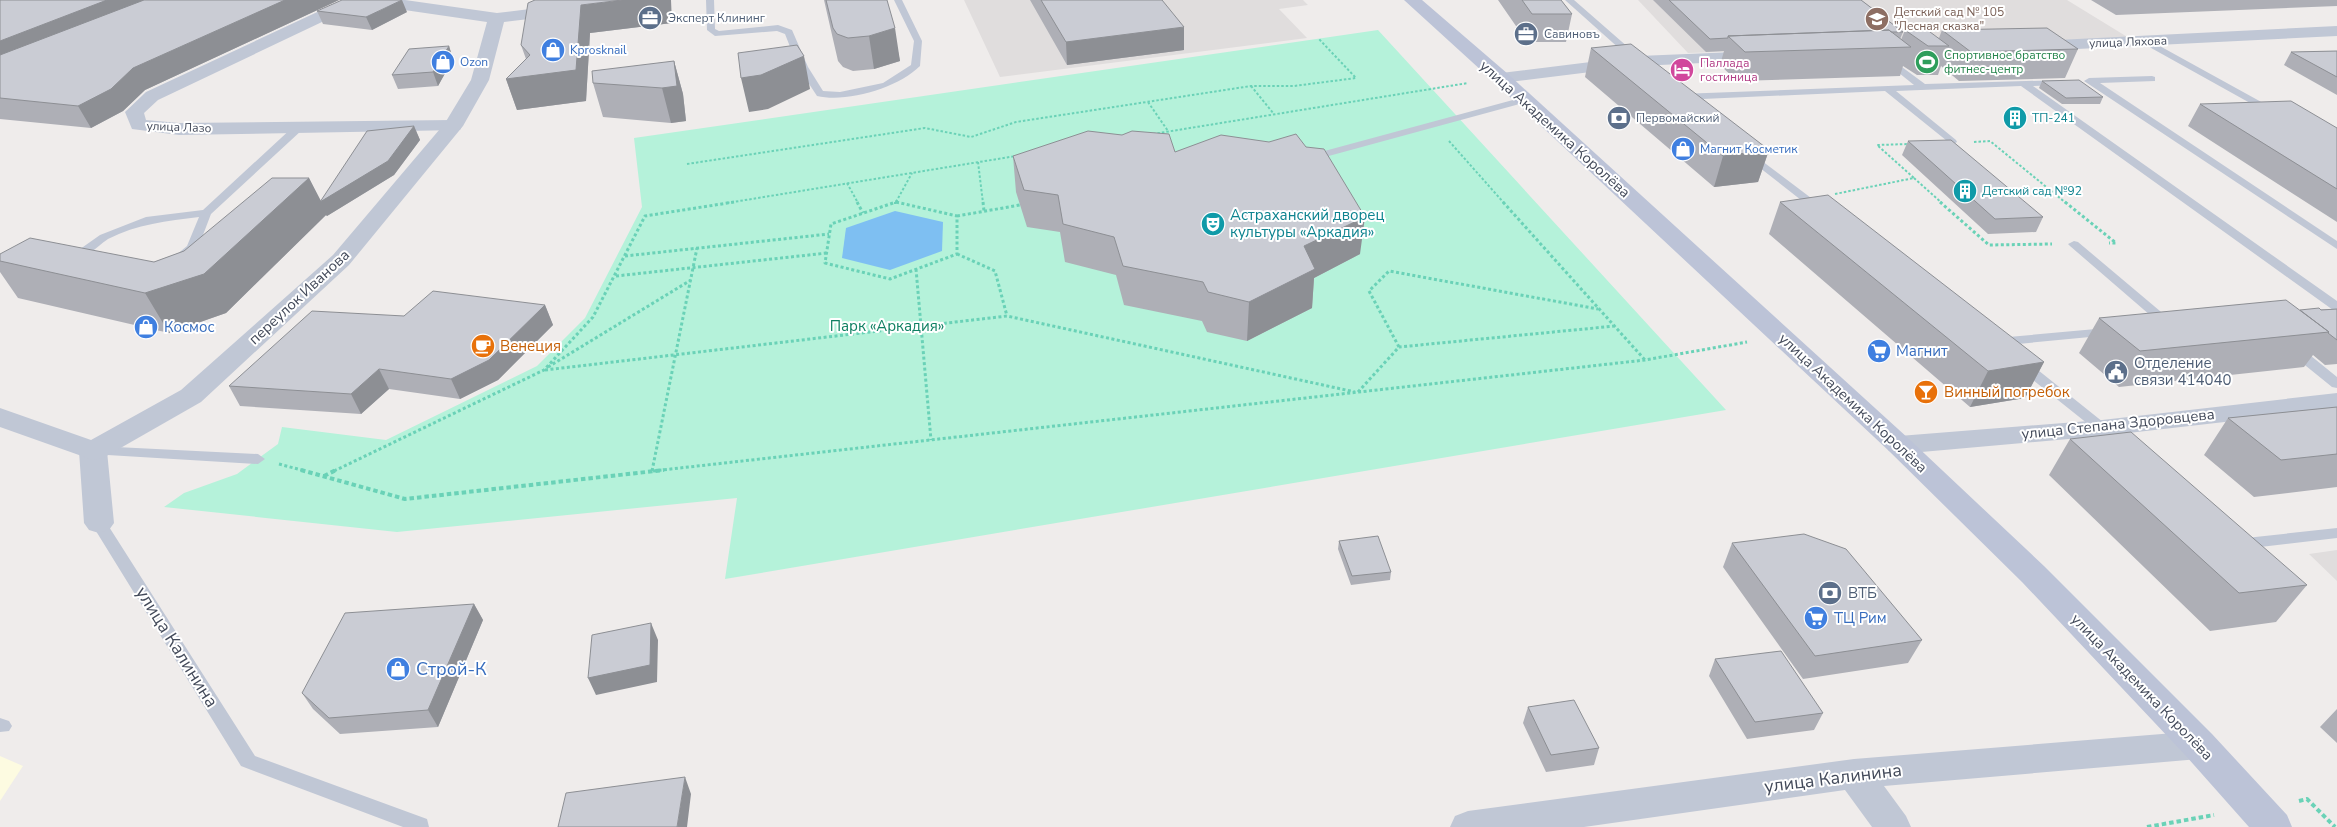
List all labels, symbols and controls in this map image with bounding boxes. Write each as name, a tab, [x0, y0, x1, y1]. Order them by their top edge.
place label: Детский сад № 105 "Лесная сказка"	[1894, 4, 2004, 34]
office icon: Эксперт Клининг	[637, 5, 663, 31]
school or university icon: Детский сад № 105 "Лесная сказка"	[1864, 6, 1890, 32]
place label: Эксперт Клининг	[668, 10, 766, 26]
office icon: Савиновъ	[1513, 21, 1539, 47]
place label: Савиновъ	[1544, 26, 1600, 42]
street label: улица Ляхова	[2089, 33, 2167, 51]
shop icon: Kprosknail	[540, 37, 566, 63]
place label: Kprosknail	[570, 42, 627, 58]
place label: Спортивное братство фитнес-центр	[1944, 47, 2066, 77]
shop icon: Ozon	[430, 49, 456, 75]
sports icon: Спортивное братство фитнес-центр	[1914, 49, 1940, 75]
place label: Ozon	[460, 54, 488, 70]
place label: Паллада гостиница	[1700, 55, 1758, 85]
street label: улица Академика Королёва	[1475, 56, 1635, 202]
hotel icon: Паллада гостиница	[1669, 57, 1695, 83]
bank icon: Первомайский	[1606, 105, 1632, 131]
building icon: ТП-241	[2002, 105, 2028, 131]
place label: Первомайский	[1636, 110, 1719, 126]
place label: ТП-241	[2032, 110, 2075, 126]
street label: улица Лазо	[146, 118, 212, 136]
shop icon: Магнит Косметик	[1670, 136, 1696, 162]
place label: Магнит Косметик	[1700, 141, 1798, 157]
building icon: Детский сад №92	[1952, 178, 1978, 204]
place label: Детский сад №92	[1982, 183, 2082, 199]
place label: Астраханский дворец культуры «Аркадия»	[1230, 205, 1384, 242]
theatre icon: Астраханский дворец культуры «Аркадия»	[1200, 211, 1226, 237]
street label: переулок Иванова	[244, 245, 354, 349]
shop icon: Космос	[133, 314, 159, 340]
park label: Парк «Аркадия»	[830, 316, 944, 336]
place label: Космос	[164, 317, 215, 337]
street label: улица Академика Королёва	[1774, 329, 1932, 477]
cafe icon: Венеция	[470, 333, 496, 359]
place label: Венеция	[500, 336, 561, 356]
supermarket icon: Магнит	[1866, 338, 1892, 364]
place label: Магнит	[1896, 341, 1948, 361]
place label: Отделение связи 414040	[2134, 353, 2231, 390]
public building icon: Отделение связи 414040	[2103, 359, 2129, 385]
bar icon: Винный погребок	[1913, 379, 1939, 405]
place label: Винный погребок	[1944, 382, 2070, 402]
street label: улица Степана Здоровцева	[2020, 404, 2216, 444]
bank icon: ВТБ	[1817, 580, 1843, 606]
street label: улица Калинина	[130, 582, 224, 712]
place label: ВТБ	[1848, 583, 1877, 603]
supermarket icon: ТЦ Рим	[1803, 605, 1829, 631]
place label: ТЦ Рим	[1834, 608, 1887, 628]
street label: улица Академика Королёва	[2067, 609, 2217, 765]
shop icon: Строй-К	[385, 656, 411, 682]
place label: Строй-К	[416, 657, 487, 681]
street label: улица Калинина	[1763, 758, 1903, 798]

